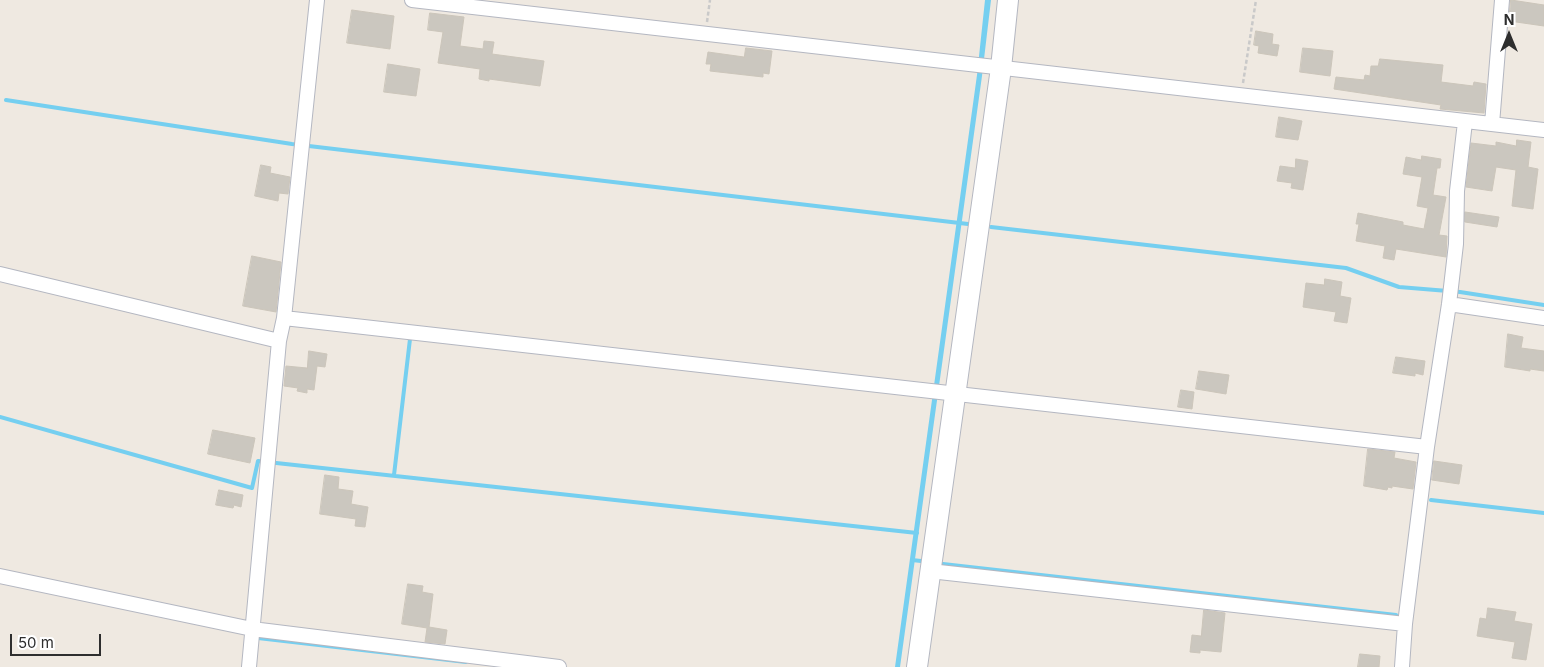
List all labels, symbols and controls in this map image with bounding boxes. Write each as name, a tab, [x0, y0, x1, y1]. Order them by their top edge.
north arrow	[1484, 10, 1534, 60]
text: N	[1504, 11, 1514, 28]
scale bar	[12, 624, 104, 656]
text: 50 m	[18, 633, 54, 652]

